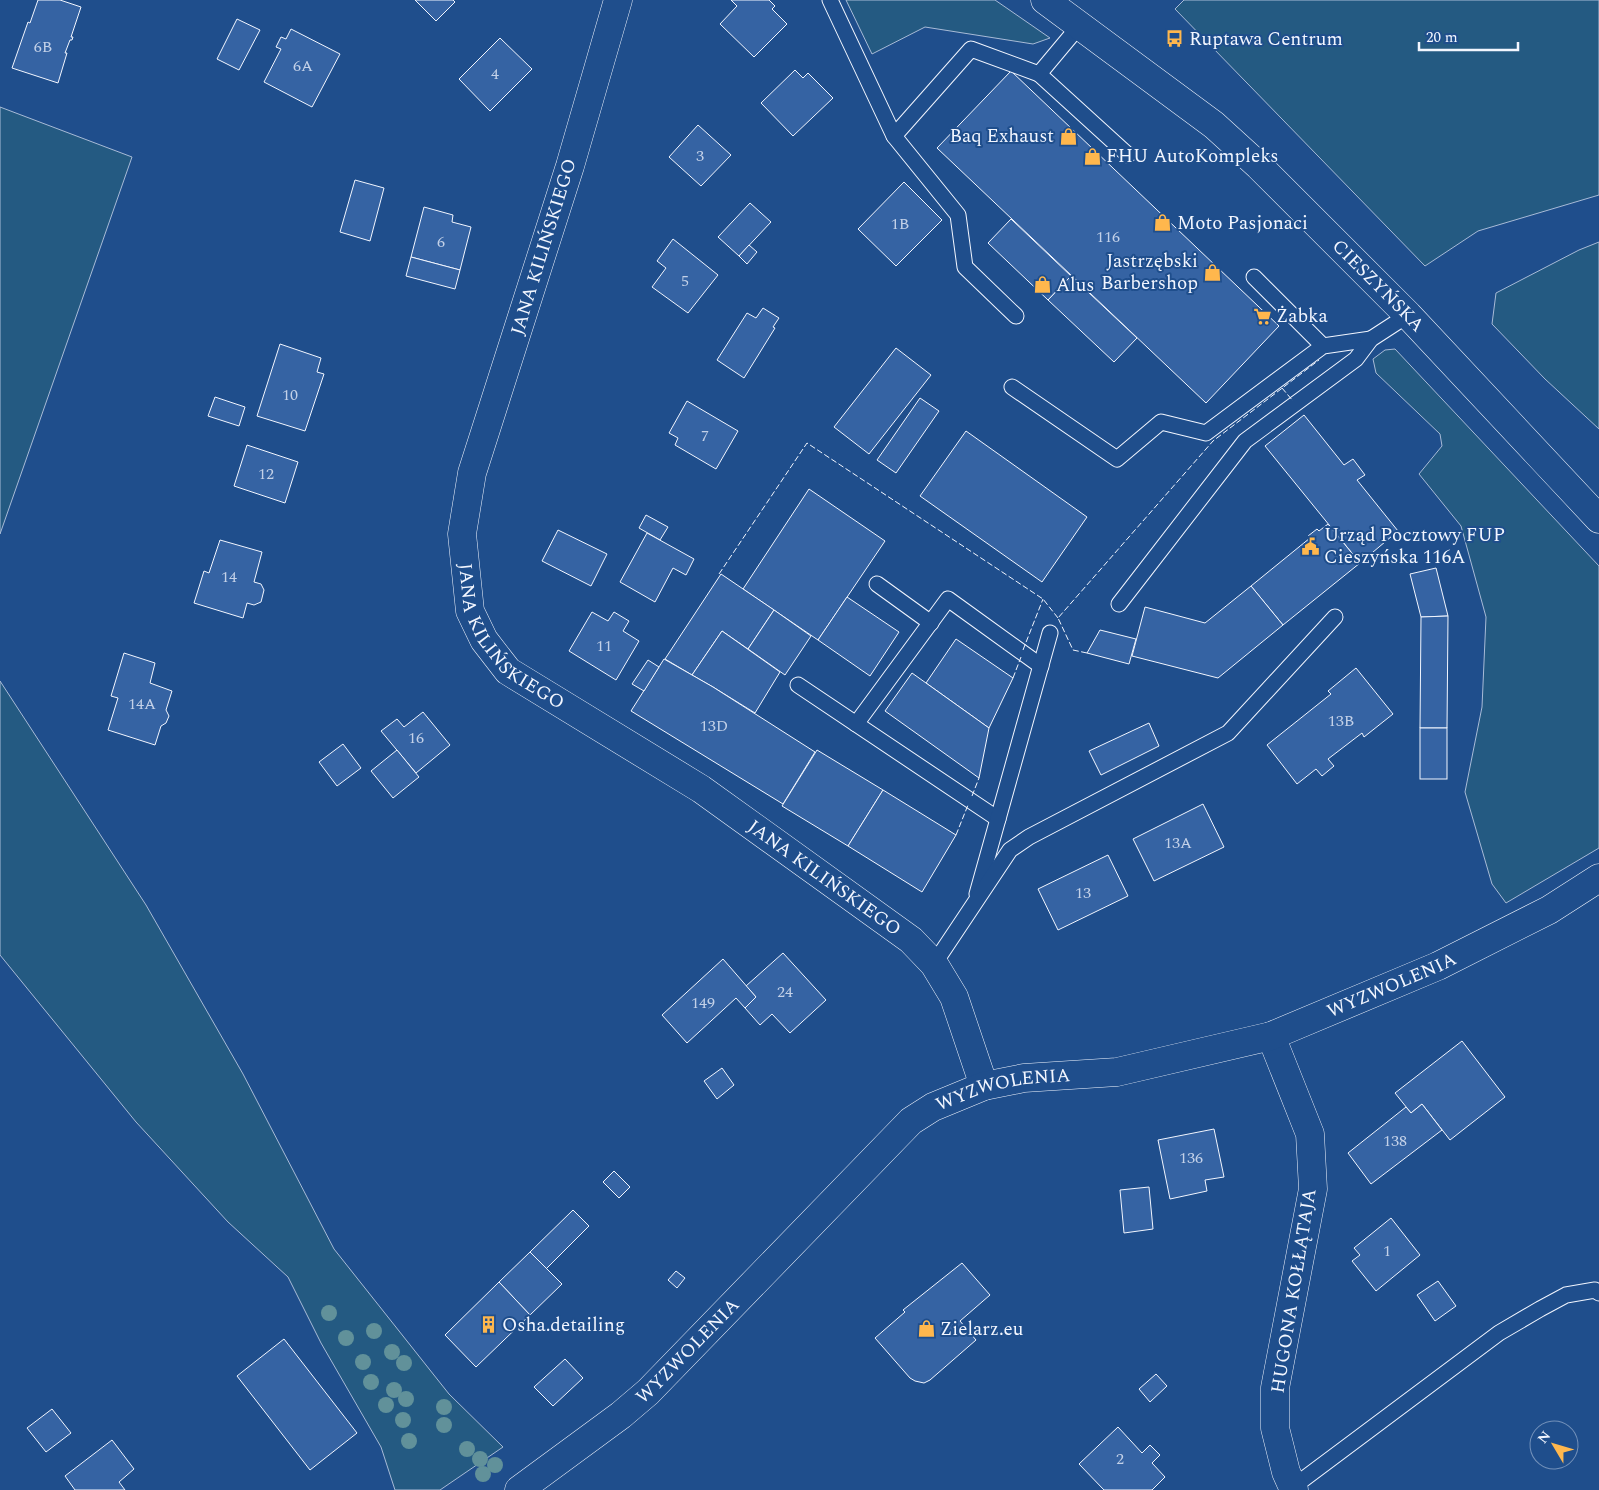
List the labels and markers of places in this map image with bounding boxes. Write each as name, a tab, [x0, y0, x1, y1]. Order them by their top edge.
place label: Ruptawa Centrum	[1189, 25, 1343, 54]
bus stop icon: Ruptawa Centrum	[1165, 29, 1185, 49]
place label: Baq Exhaust	[949, 122, 1054, 151]
shop icon: Baq Exhaust	[1058, 126, 1078, 146]
place label: FHU AutoKompleks	[1106, 142, 1279, 171]
shop icon: FHU AutoKompleks	[1082, 146, 1102, 166]
place label: Moto Pasjonaci	[1177, 209, 1308, 238]
shop icon: Moto Pasjonaci	[1153, 213, 1173, 233]
place label: Jastrzębski Barbershop	[1101, 247, 1198, 298]
shop icon: Jastrzębski Barbershop	[1202, 262, 1222, 282]
place label: Alus	[1056, 271, 1095, 300]
shop icon: Alus	[1032, 275, 1052, 295]
place label: Żabka	[1276, 302, 1328, 331]
supermarket icon: Żabka	[1252, 306, 1272, 326]
place label: Urząd Pocztowy FUP Cieszyńska 116A	[1324, 521, 1505, 572]
public building icon: Urząd Pocztowy FUP Cieszyńska 116A	[1300, 536, 1320, 556]
place label: Osha.detailing	[502, 1311, 625, 1340]
building icon: Osha.detailing	[478, 1315, 498, 1335]
place label: Zielarz.eu	[940, 1315, 1024, 1344]
shop icon: Zielarz.eu	[916, 1319, 936, 1339]

